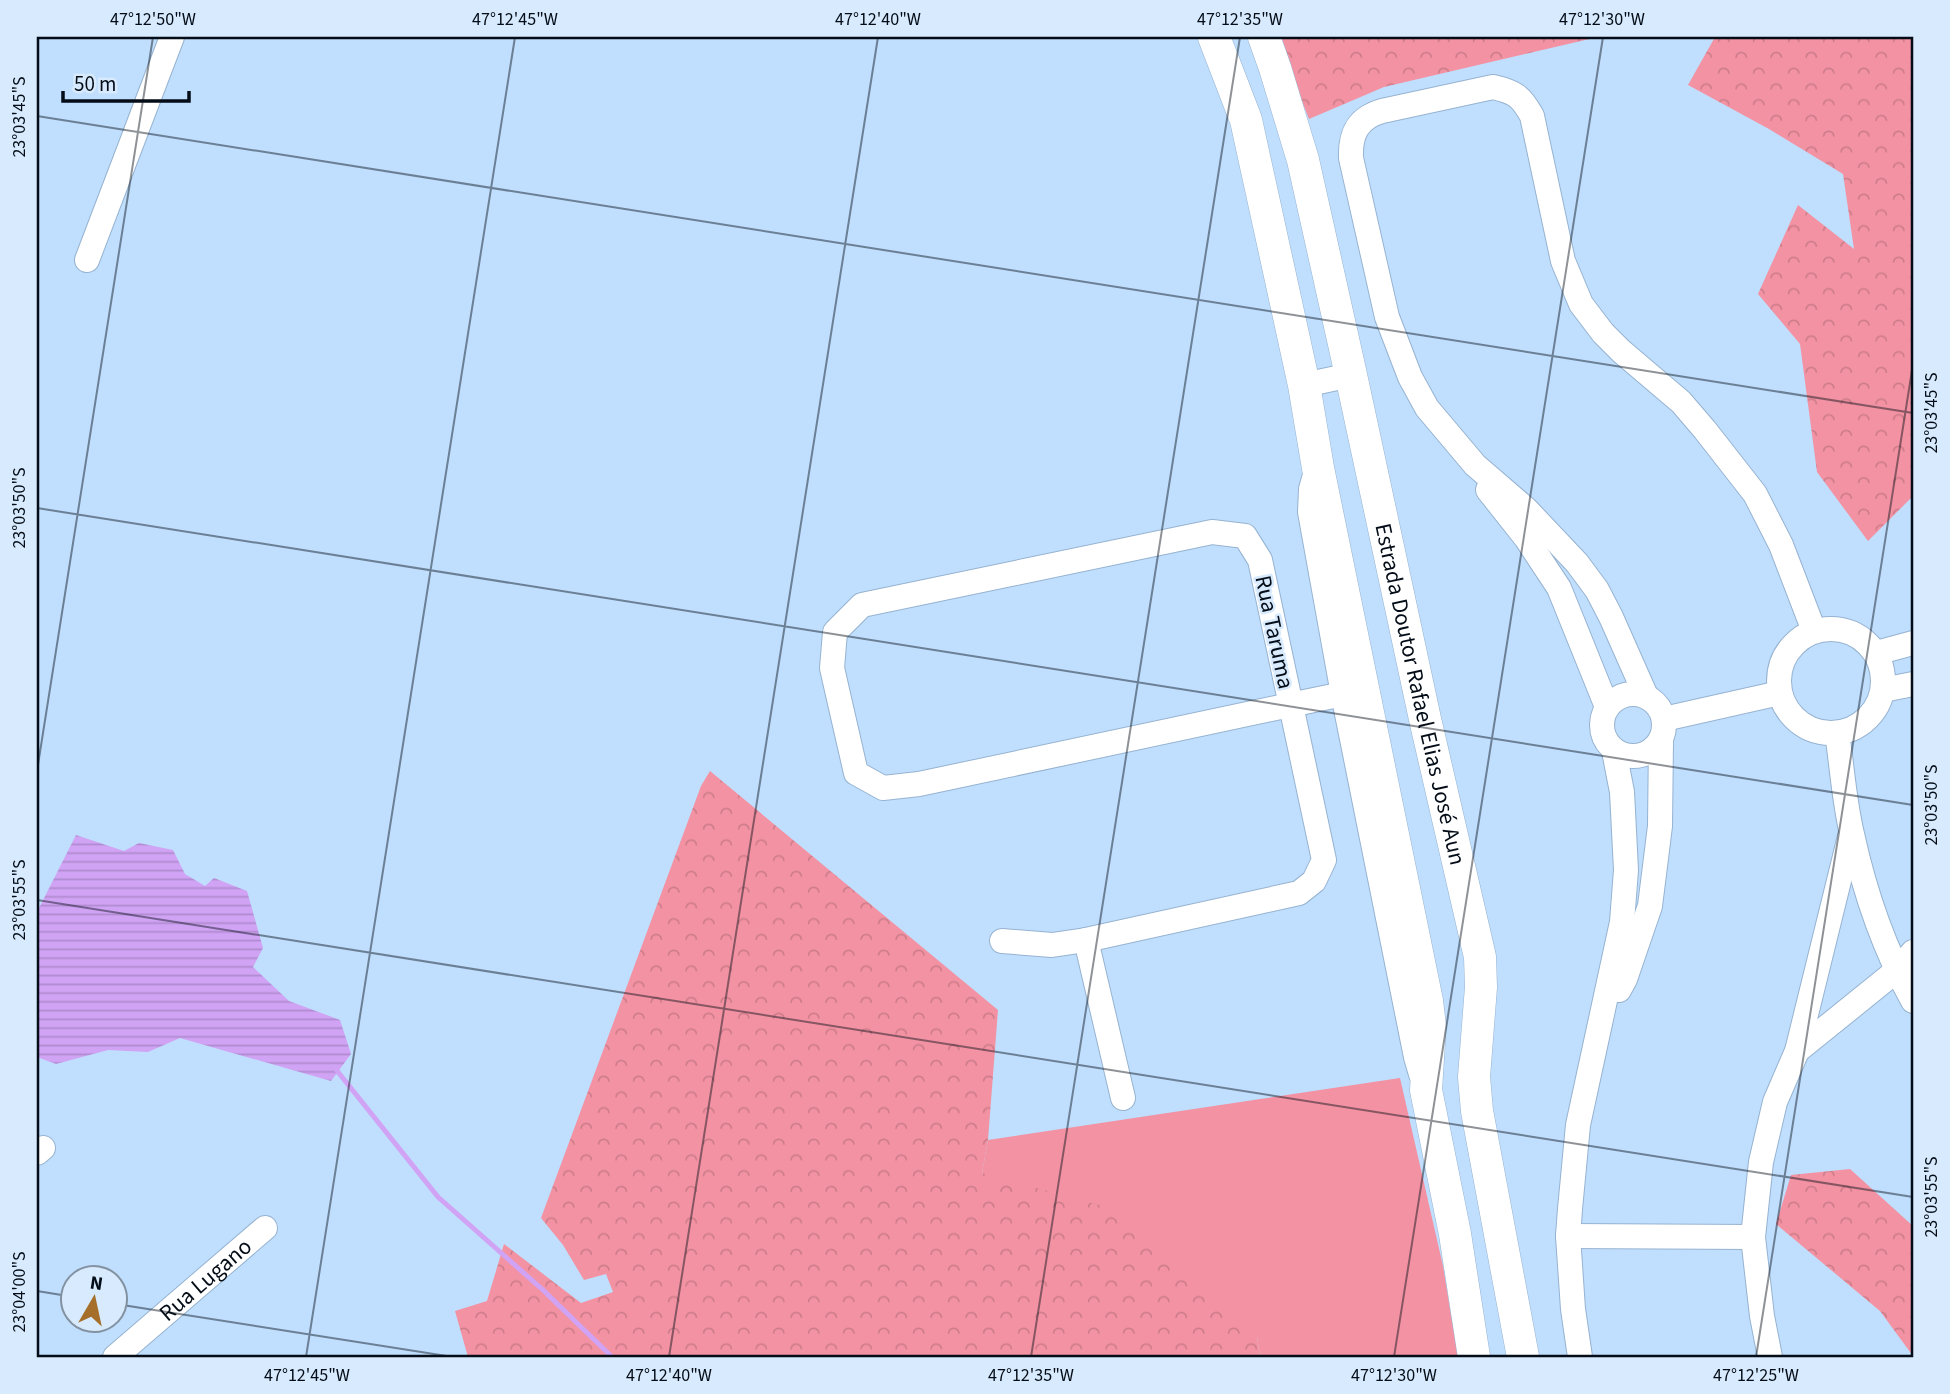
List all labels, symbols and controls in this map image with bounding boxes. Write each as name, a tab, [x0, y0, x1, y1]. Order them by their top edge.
text: 47°12'50"W	[110, 7, 196, 32]
text: 47°12'45"W	[472, 7, 558, 32]
text: 47°12'40"W	[835, 7, 921, 32]
text: 47°12'35"W	[1197, 7, 1283, 32]
text: 47°12'30"W	[1559, 7, 1645, 32]
scale bar	[63, 60, 189, 104]
text: 50 m	[74, 69, 116, 99]
text: 23°03'45"S	[7, 76, 32, 158]
text: 23°03'45"S	[1919, 372, 1944, 454]
text: 23°03'50"S	[7, 467, 32, 549]
street label: Estrada Doutor Rafael Elias José Aun	[1366, 520, 1474, 868]
street label: Rua Taruma	[1246, 572, 1303, 692]
text: 23°03'50"S	[1919, 764, 1944, 846]
text: 23°03'55"S	[7, 859, 32, 941]
text: 23°03'55"S	[1919, 1156, 1944, 1238]
street label: Rua Lugano	[152, 1230, 259, 1329]
text: 23°04'00"S	[7, 1251, 32, 1333]
north arrow	[60, 1264, 130, 1334]
text: N	[88, 1269, 105, 1298]
text: 47°12'45"W	[264, 1363, 350, 1388]
text: 47°12'40"W	[626, 1363, 712, 1388]
text: 47°12'35"W	[988, 1363, 1074, 1388]
text: 47°12'30"W	[1351, 1363, 1437, 1388]
text: 47°12'25"W	[1713, 1363, 1799, 1388]

